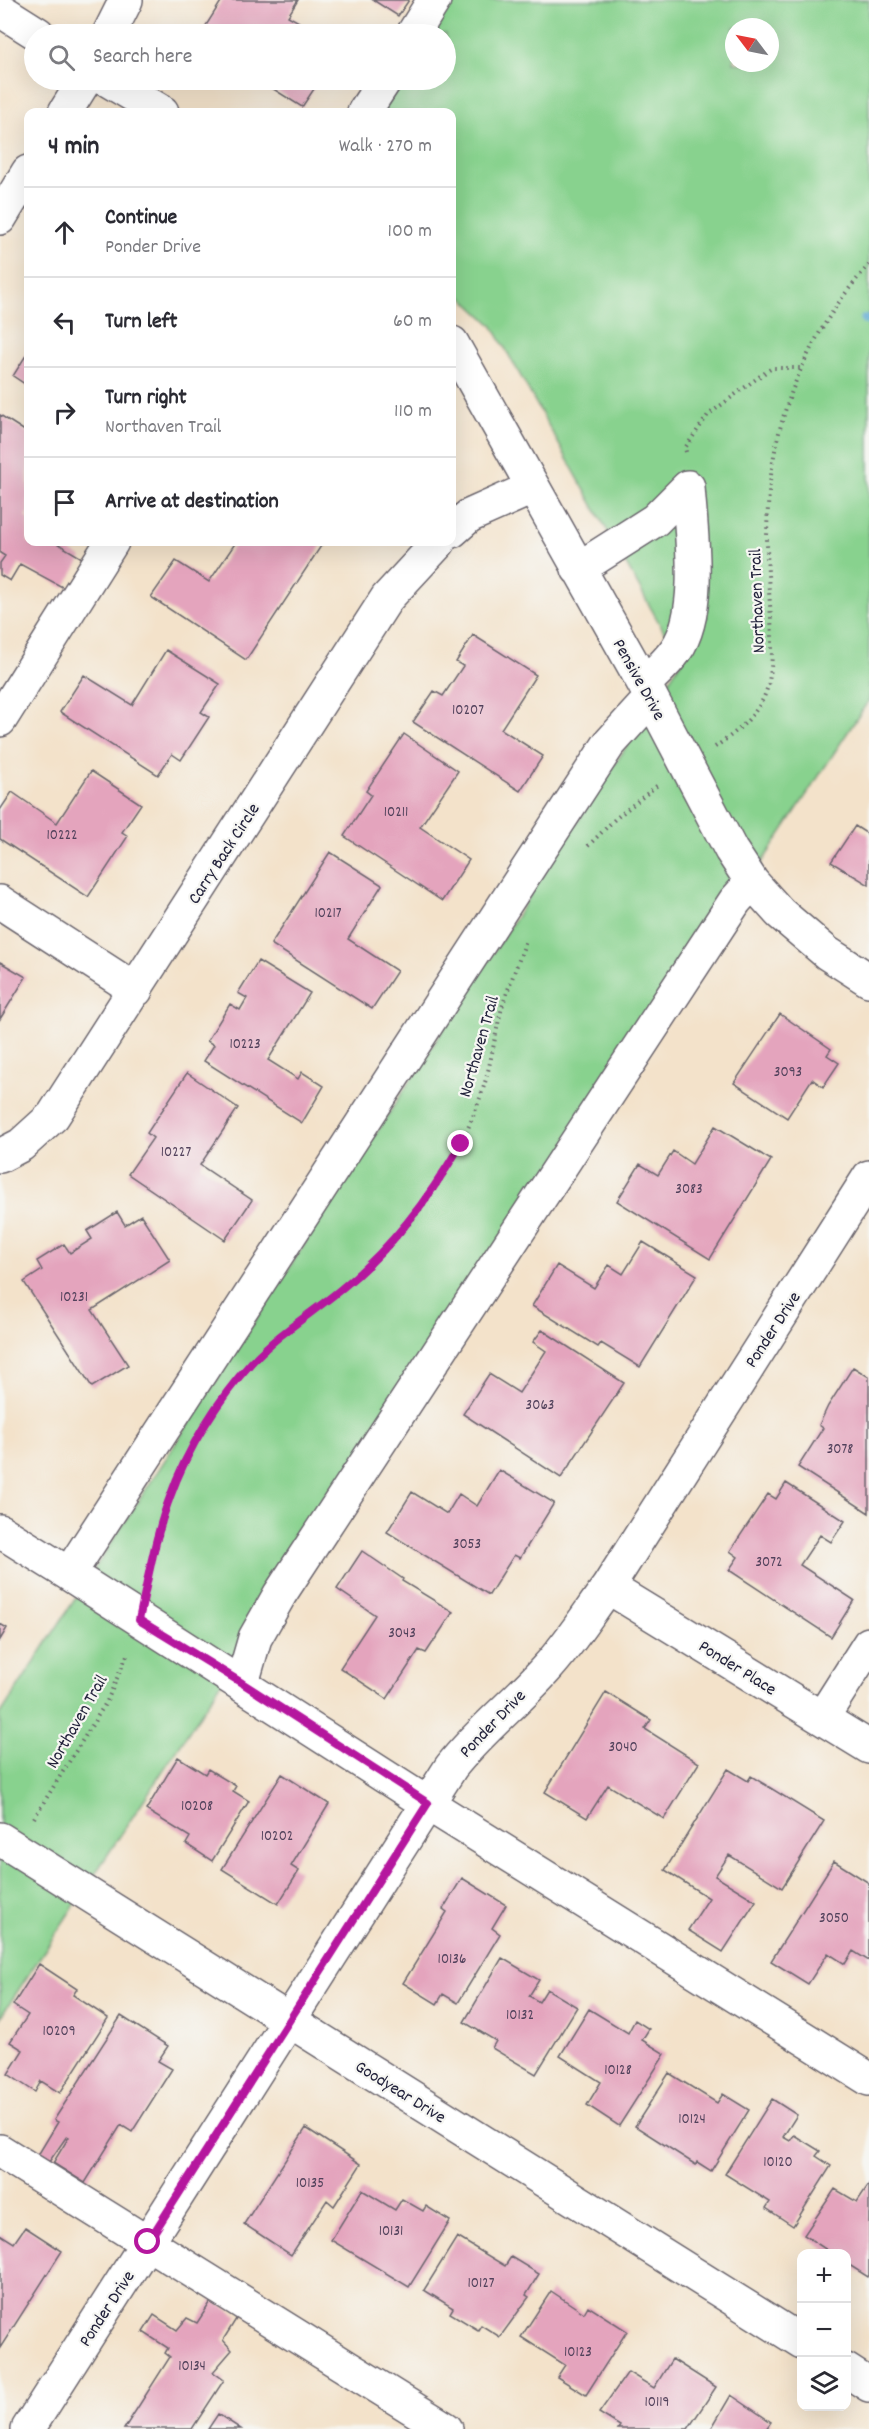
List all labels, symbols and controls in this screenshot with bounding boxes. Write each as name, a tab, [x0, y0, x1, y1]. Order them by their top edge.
north arrow	[725, 18, 779, 72]
search box	[24, 24, 456, 90]
icon: search	[45, 41, 78, 74]
text: Search here	[93, 42, 192, 73]
text: 4 min	[48, 129, 99, 166]
text: Walk · 270 m	[339, 133, 432, 161]
text: Continue	[105, 203, 177, 234]
icon: ahead	[48, 216, 81, 249]
text: 100 m	[388, 218, 432, 246]
text: Ponder Drive	[105, 234, 201, 262]
icon: left	[48, 306, 81, 339]
text: Turn left	[105, 307, 177, 338]
text: 60 m	[393, 308, 432, 336]
text: Turn right	[105, 383, 187, 414]
icon: right	[48, 396, 81, 429]
text: 110 m	[394, 398, 432, 426]
text: Northaven Trail	[105, 414, 221, 442]
icon: arrive	[48, 486, 81, 519]
text: Arrive at destination	[105, 487, 279, 518]
street label: Northaven Trail	[744, 547, 773, 654]
street label: Pensive Drive	[605, 635, 670, 725]
house number: 10207	[452, 700, 484, 722]
street label: Carry Back Circle	[183, 799, 267, 910]
house number: 10211	[384, 802, 408, 824]
house number: 10222	[46, 825, 78, 847]
house number: 10217	[314, 903, 342, 925]
street label: Northaven Trail	[454, 992, 507, 1100]
house number: 10223	[229, 1034, 261, 1056]
house number: 3093	[774, 1062, 802, 1084]
route end	[447, 1130, 473, 1156]
house number: 10227	[161, 1142, 191, 1164]
house number: 3083	[675, 1179, 703, 1201]
house number: 10231	[60, 1287, 88, 1309]
street label: Ponder Drive	[740, 1287, 808, 1373]
house number: 3063	[526, 1395, 554, 1417]
house number: 3078	[827, 1439, 853, 1461]
house number: 3053	[453, 1534, 481, 1556]
house number: 3072	[755, 1552, 783, 1574]
house number: 3043	[388, 1623, 416, 1645]
street label: Ponder Place	[693, 1635, 781, 1703]
street label: Northaven Trail	[41, 1670, 116, 1774]
street label: Ponder Drive	[455, 1685, 533, 1764]
house number: 3040	[608, 1737, 638, 1759]
house number: 10208	[181, 1796, 213, 1818]
house number: 10202	[261, 1826, 293, 1848]
house number: 3050	[819, 1908, 849, 1930]
house number: 10136	[438, 1949, 466, 1971]
house number: 10132	[506, 2005, 534, 2027]
house number: 10209	[42, 2021, 76, 2043]
street label: Goodyear Drive	[350, 2055, 450, 2131]
house number: 10128	[604, 2060, 632, 2082]
house number: 10124	[678, 2109, 706, 2131]
house number: 10120	[763, 2152, 793, 2174]
house number: 10135	[296, 2173, 324, 2195]
house number: 10131	[379, 2221, 403, 2243]
route start	[134, 2228, 160, 2254]
map controls	[797, 2249, 851, 2411]
button: +	[797, 2249, 851, 2303]
street label: Ponder Drive	[74, 2266, 142, 2352]
house number: 10127	[467, 2273, 495, 2295]
button: −	[797, 2303, 851, 2357]
house number: 10123	[564, 2342, 592, 2364]
house number: 10134	[178, 2356, 206, 2378]
button: layers	[797, 2357, 851, 2411]
house number: 10119	[645, 2392, 669, 2414]

